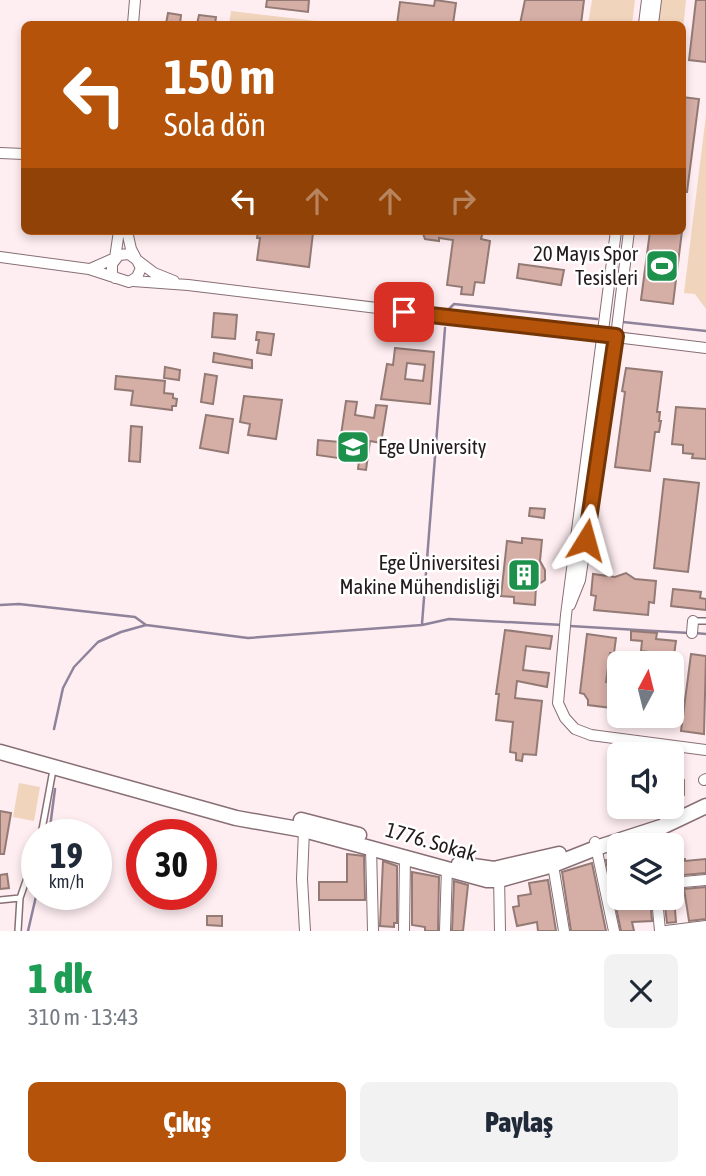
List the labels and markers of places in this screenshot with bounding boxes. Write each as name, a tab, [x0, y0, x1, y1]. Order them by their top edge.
place label: 20 Mayıs Spor Tesisleri	[533, 241, 639, 289]
sports icon: 20 Mayıs Spor Tesisleri	[643, 247, 681, 285]
pin	[374, 282, 434, 342]
school or university icon: Ege University	[334, 428, 372, 466]
place label: Ege University	[378, 434, 487, 458]
place label: Ege Üniversitesi Makine Mühendisliği	[340, 550, 500, 598]
building icon: Ege Üniversitesi Makine Mühendisliği	[505, 556, 543, 594]

